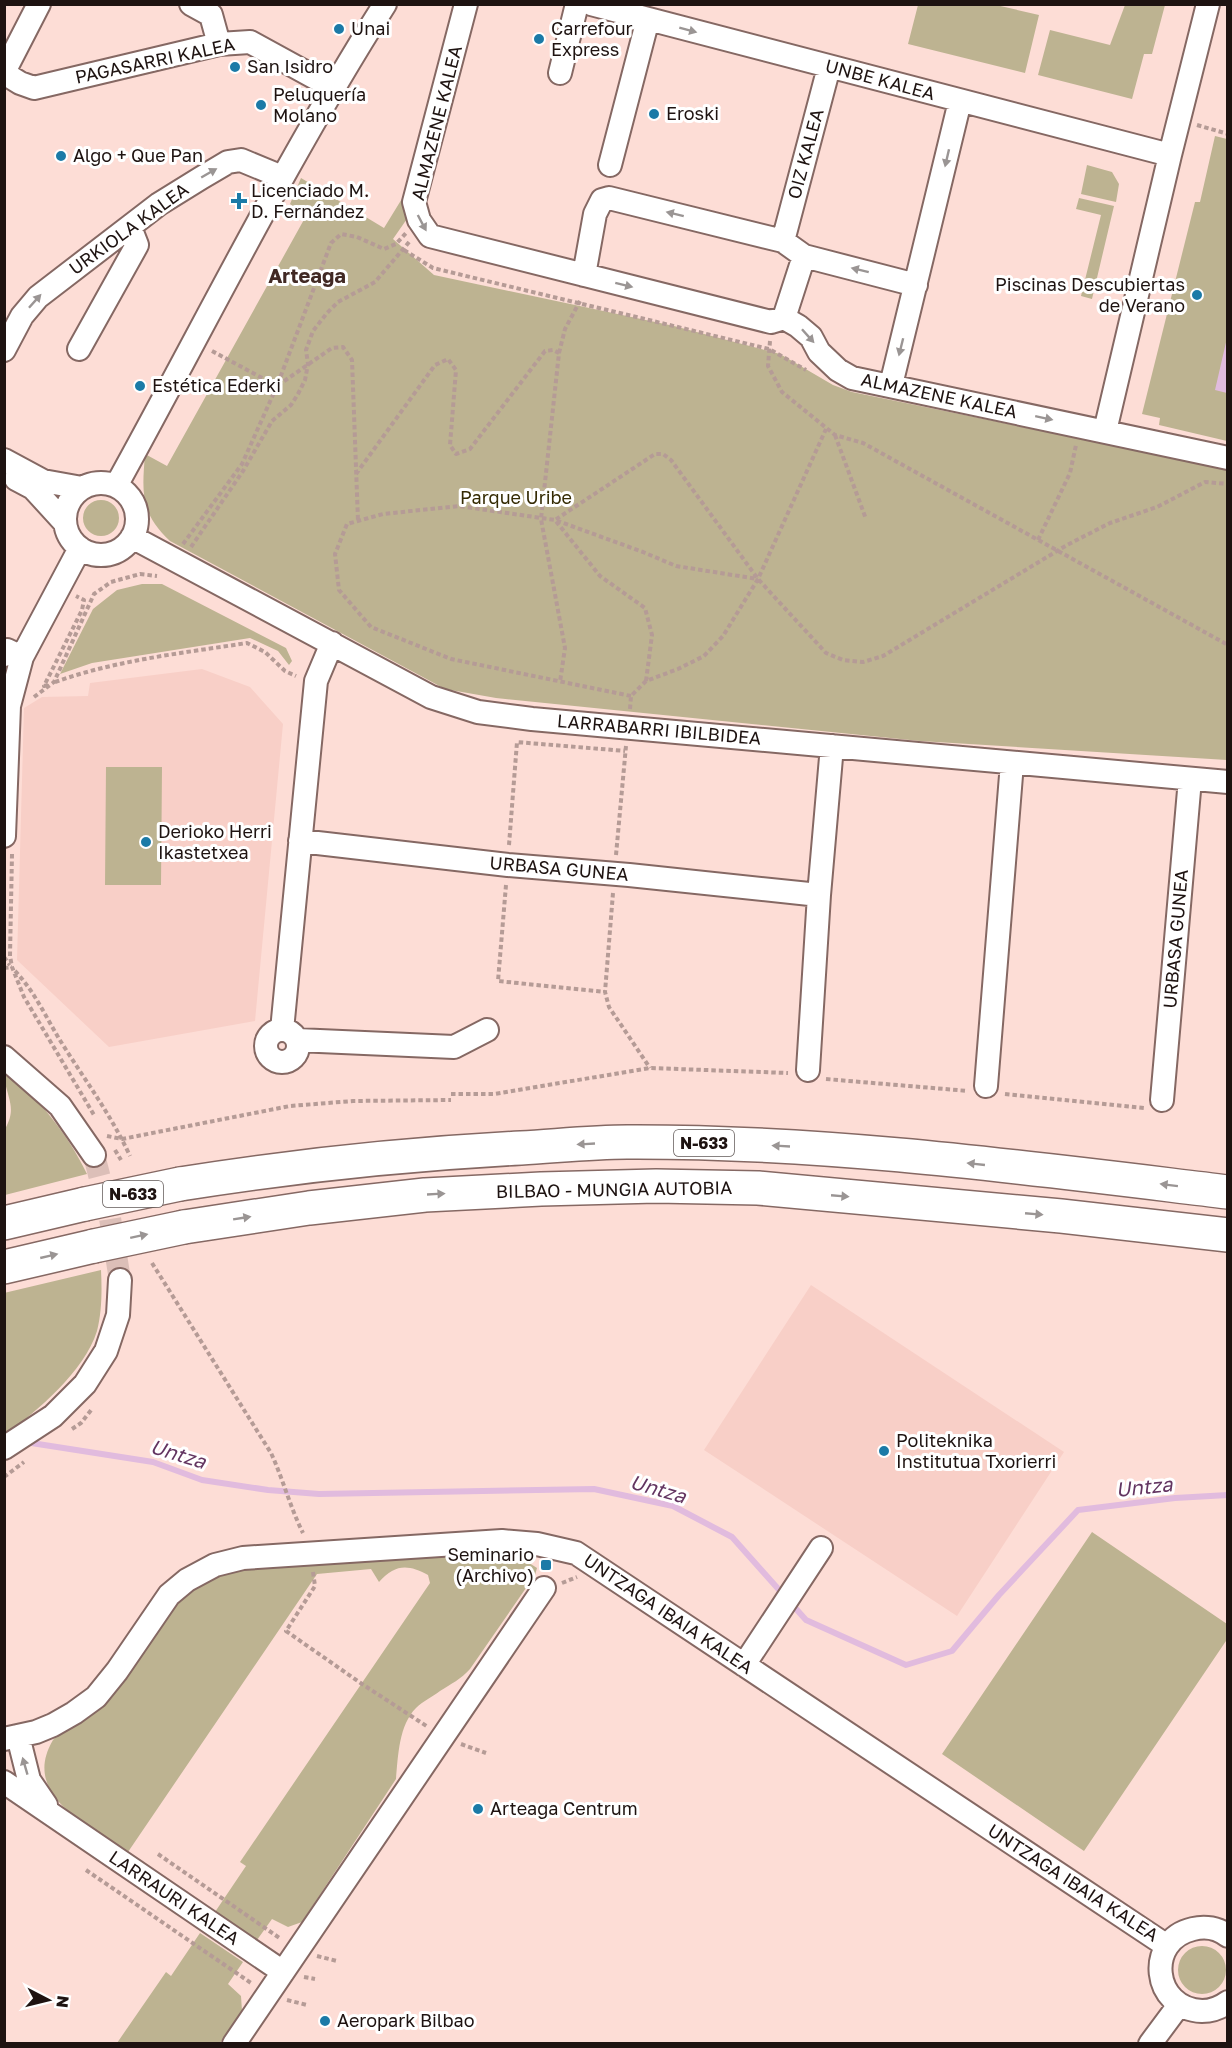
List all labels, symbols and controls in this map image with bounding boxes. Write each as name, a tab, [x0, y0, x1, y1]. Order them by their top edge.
place label: Unai	[351, 17, 390, 39]
place label: Carrefour Express	[551, 17, 633, 60]
marker: Unai	[332, 22, 346, 36]
one-way arrow	[680, 26, 698, 35]
street label: PAGASARRI KALEA	[73, 32, 237, 88]
marker: Carrefour Express	[532, 32, 546, 46]
street label: ALMAZENE KALEA	[406, 43, 466, 203]
street label: UNBE KALEA	[823, 54, 937, 104]
place label: San Isidro	[247, 55, 333, 77]
marker: San Isidro	[228, 60, 242, 74]
place label: Peluquería Molano	[273, 83, 366, 126]
marker: Peluquería Molano	[254, 98, 268, 112]
place label: Eroski	[666, 102, 719, 124]
street label: OIZ KALEA	[782, 106, 828, 201]
marker: Eroski	[647, 107, 661, 121]
place label: Algo + Que Pan	[73, 144, 203, 166]
one-way arrow	[941, 148, 951, 167]
marker: Algo + Que Pan	[54, 149, 68, 163]
one-way arrow	[201, 168, 217, 179]
street label: URKIOLA KALEA	[64, 177, 192, 279]
place label: Licenciado M. D. Fernández	[251, 179, 369, 222]
marker: Licenciado M. D. Fernández	[232, 194, 246, 208]
one-way arrow	[666, 209, 684, 219]
one-way arrow	[417, 215, 427, 232]
district label: Arteaga	[268, 263, 346, 287]
one-way arrow	[851, 265, 869, 275]
place label: Piscinas Descubiertas de Verano	[995, 273, 1185, 316]
one-way arrow	[615, 280, 633, 290]
marker: Piscinas Descubiertas de Verano	[1190, 288, 1204, 302]
one-way arrow	[28, 294, 41, 309]
one-way arrow	[801, 328, 814, 343]
one-way arrow	[895, 338, 905, 356]
street label: ALMAZENE KALEA	[859, 368, 1019, 422]
place label: Estética Ederki	[152, 374, 281, 396]
marker: Estética Ederki	[133, 379, 147, 393]
one-way arrow	[1034, 414, 1053, 424]
park label: Parque Uribe	[460, 486, 572, 508]
street label: LARRABARRI IBILBIDEA	[556, 709, 762, 749]
place label: Derioko Herri Ikastetxea	[158, 820, 272, 863]
marker: Derioko Herri Ikastetxea	[139, 835, 153, 849]
street label: URBASA GUNEA	[489, 851, 629, 885]
street label: URBASA GUNEA	[1158, 869, 1192, 1009]
road number: N-633	[674, 1130, 734, 1156]
one-way arrow	[577, 1140, 596, 1149]
one-way arrow	[772, 1142, 791, 1151]
one-way arrow	[966, 1159, 985, 1169]
street label: BILBAO - MUNGIA AUTOBIA	[496, 1176, 732, 1202]
one-way arrow	[1160, 1180, 1179, 1190]
road number: N-633	[103, 1181, 163, 1207]
one-way arrow	[426, 1189, 445, 1199]
one-way arrow	[831, 1191, 850, 1201]
one-way arrow	[1025, 1209, 1044, 1219]
one-way arrow	[233, 1214, 252, 1223]
one-way arrow	[130, 1231, 149, 1241]
one-way arrow	[40, 1251, 59, 1261]
place label: Politeknika Institutua Txorierri	[896, 1429, 1056, 1472]
water label: Untza	[148, 1433, 210, 1473]
marker: Politeknika Institutua Txorierri	[877, 1444, 891, 1458]
water label: Untza	[628, 1469, 689, 1508]
water label: Untza	[1114, 1471, 1174, 1501]
place label: Seminario (Archivo)	[447, 1543, 534, 1586]
street label: UNTZAGA IBAIA KALEA	[580, 1548, 757, 1678]
marker: Seminario (Archivo)	[539, 1558, 553, 1572]
one-way arrow	[20, 1757, 29, 1775]
place label: Arteaga Centrum	[490, 1797, 638, 1819]
marker: Arteaga Centrum	[471, 1802, 485, 1816]
street label: UNTZAGA IBAIA KALEA	[984, 1819, 1163, 1946]
street label: LARRAURI KALEA	[105, 1845, 244, 1949]
north arrow	[18, 1970, 78, 2030]
text: N	[52, 1995, 74, 2009]
place label: Aeropark Bilbao	[337, 2009, 475, 2031]
marker: Aeropark Bilbao	[318, 2014, 332, 2028]

